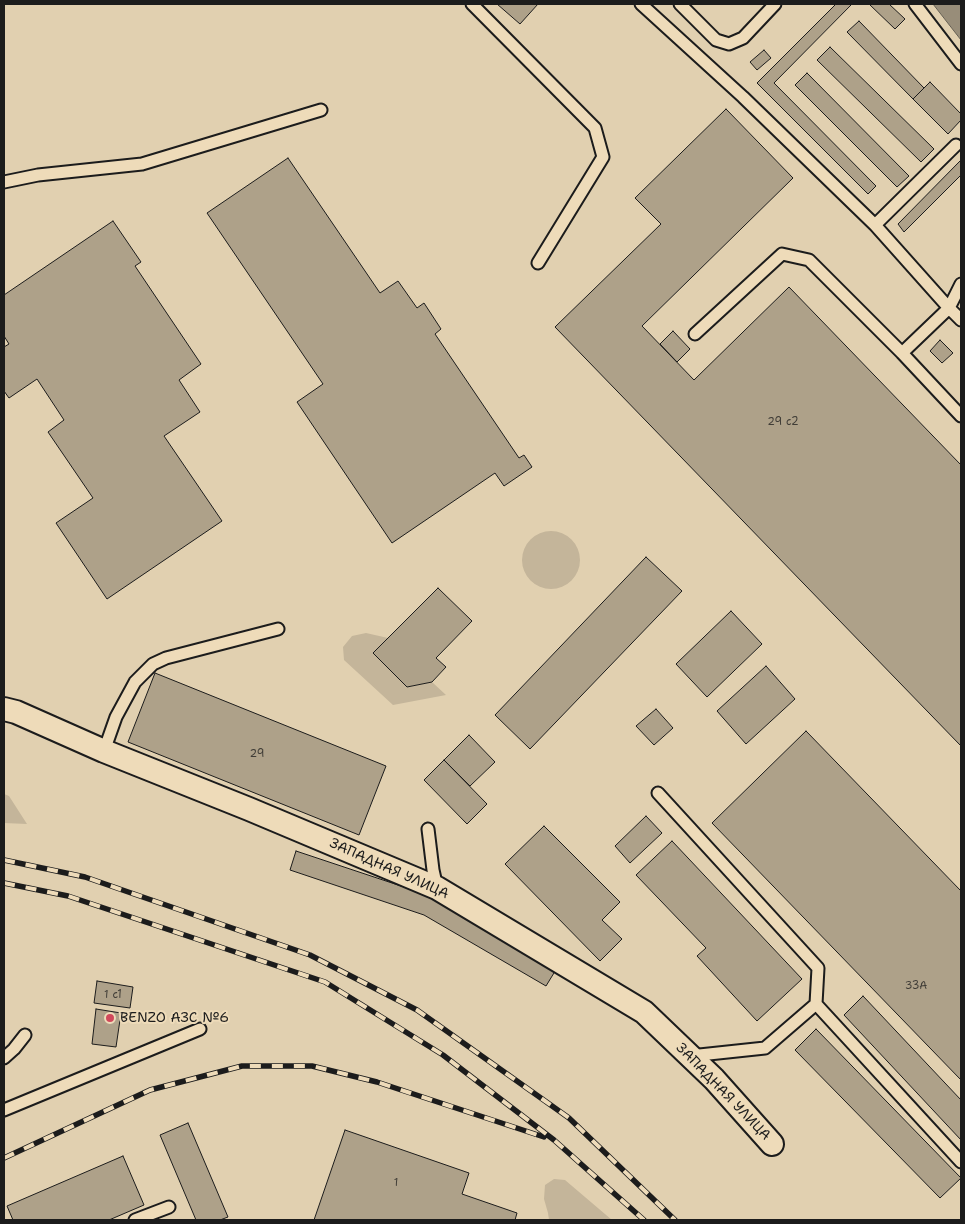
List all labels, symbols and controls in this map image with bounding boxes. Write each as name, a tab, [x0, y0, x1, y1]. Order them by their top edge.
house number: 29 с2	[767, 415, 799, 429]
house number: 29	[250, 747, 264, 761]
street label: ЗАПАДНАЯ УЛИЦА	[327, 835, 451, 903]
house number: 33А	[905, 979, 927, 993]
house number: 1 с1	[104, 988, 122, 1002]
place label: BENZO АЗС №6	[120, 1010, 229, 1026]
marker: BENZO АЗС №6	[104, 1012, 116, 1024]
street label: ЗАПАДНАЯ УЛИЦА	[672, 1040, 774, 1144]
house number: 1	[394, 1176, 398, 1190]

